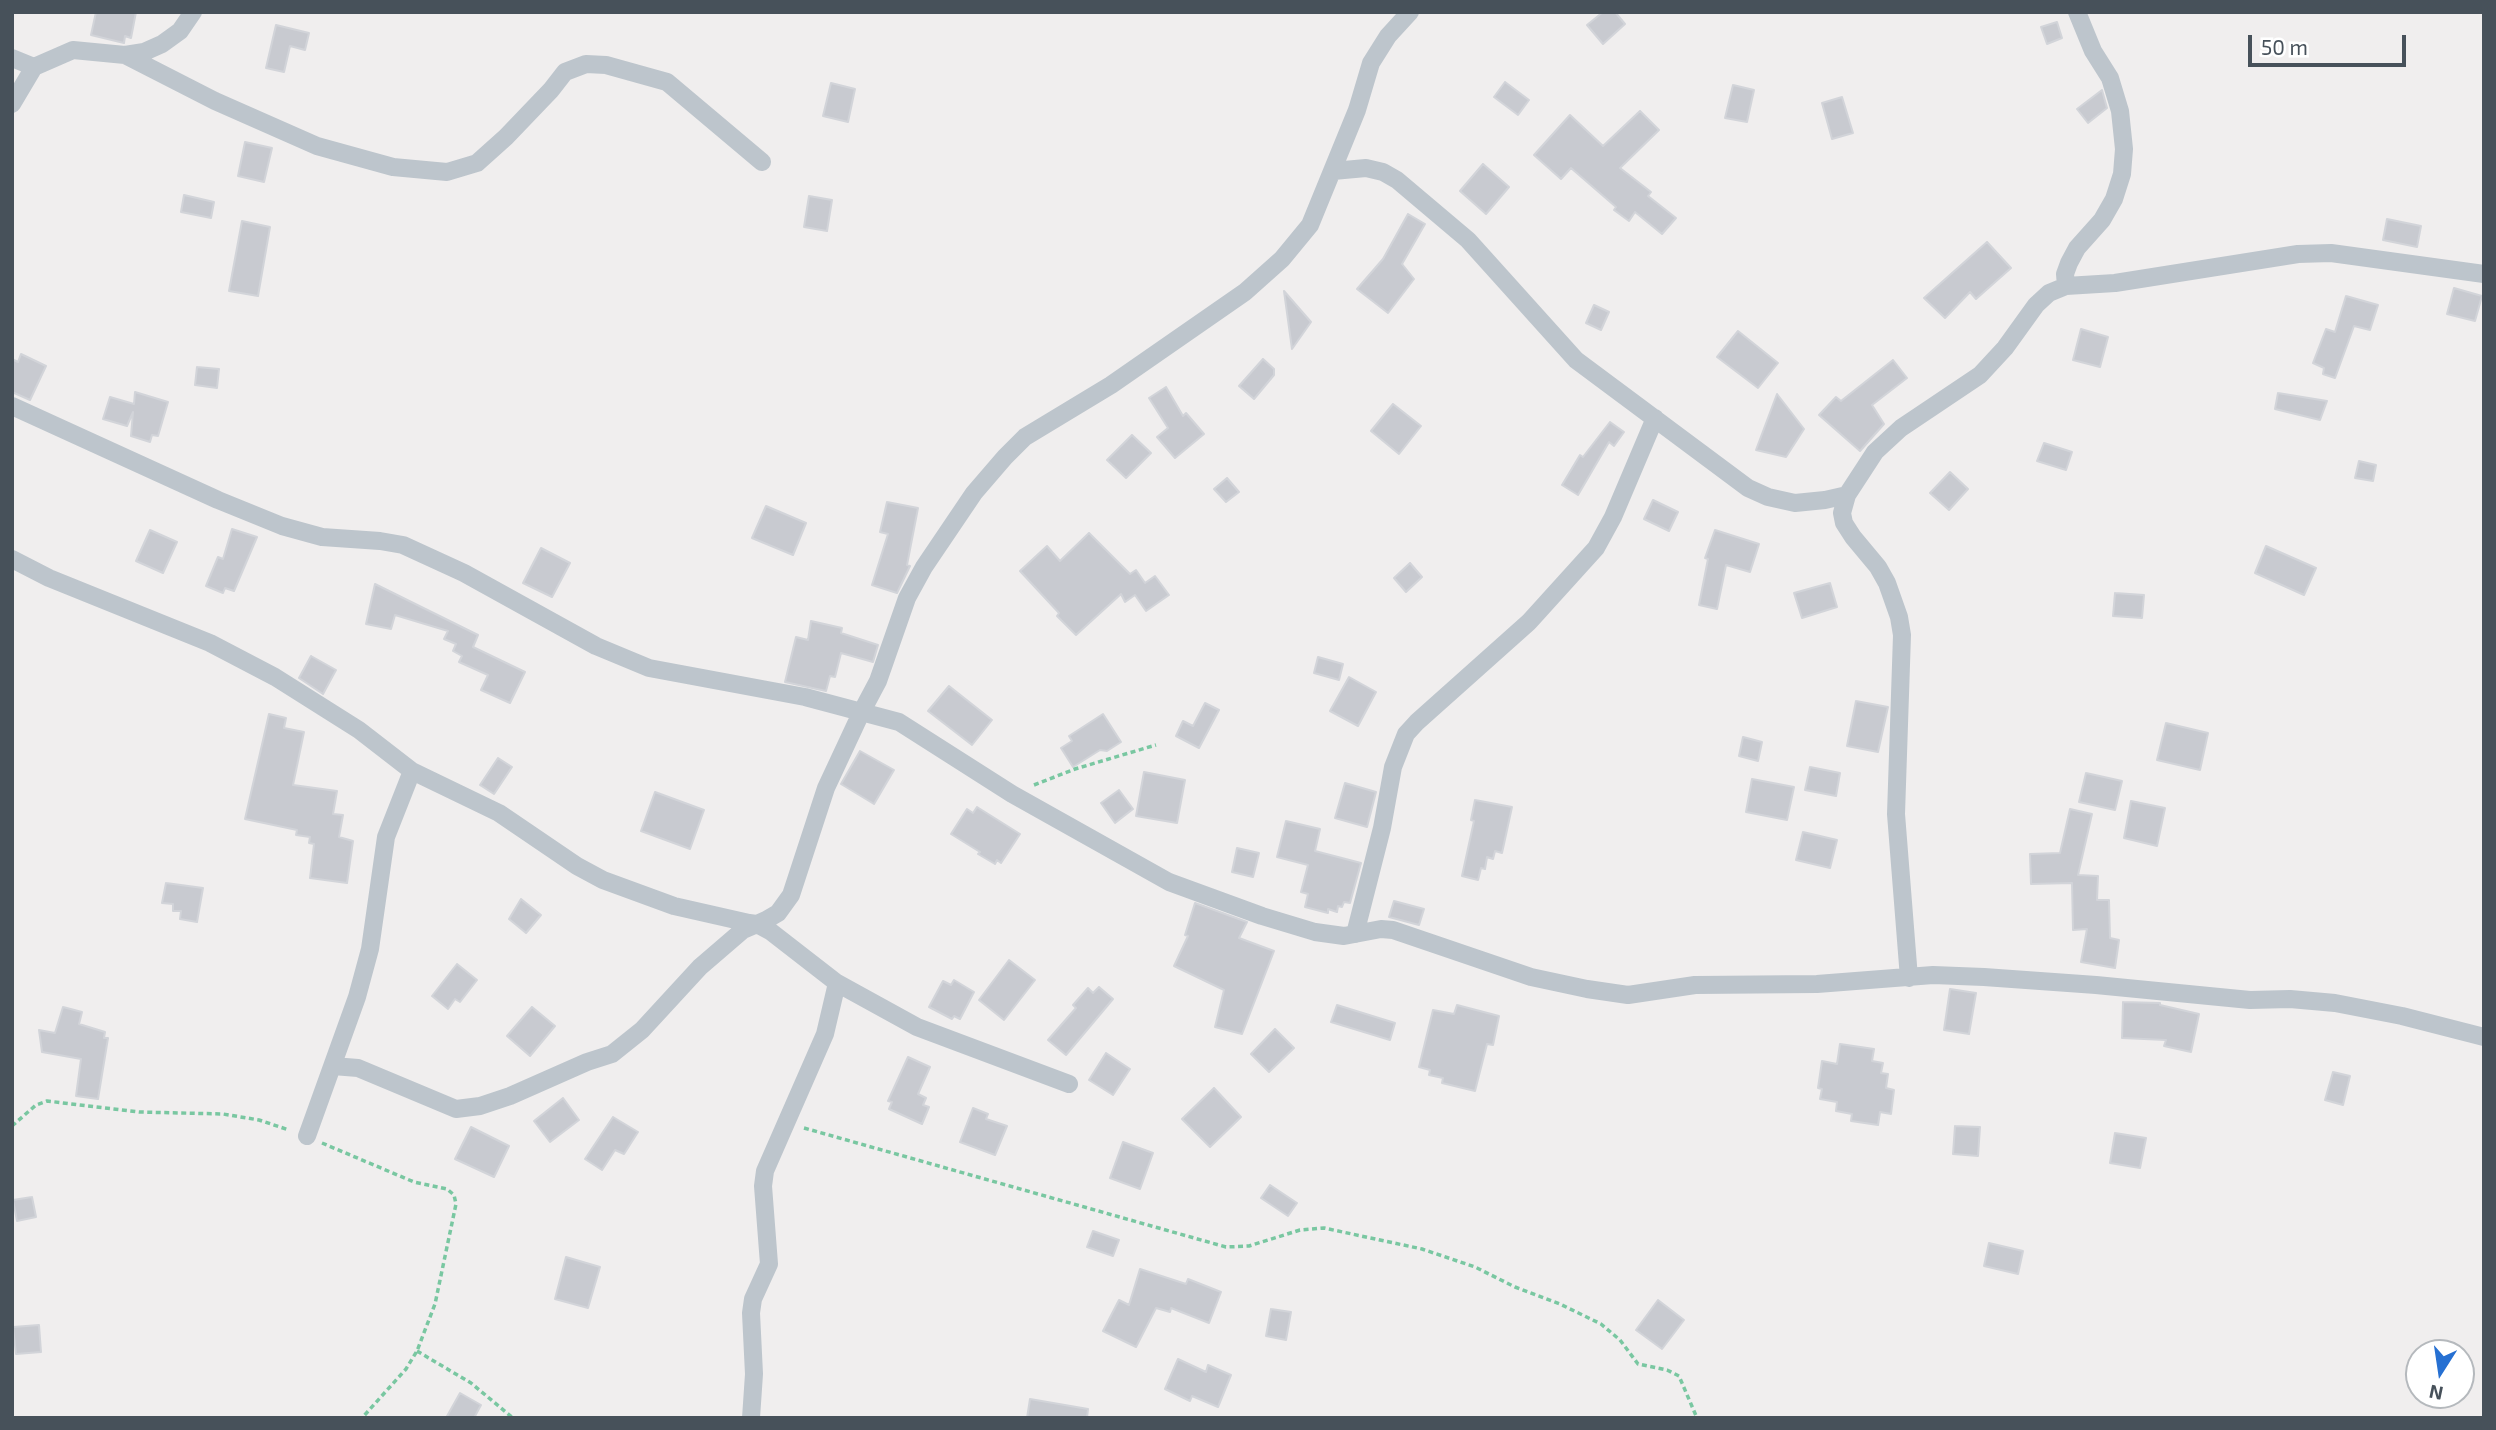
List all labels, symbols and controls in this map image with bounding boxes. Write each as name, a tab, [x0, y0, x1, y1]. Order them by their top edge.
scale bar	[2251, 21, 2408, 65]
text: 50 m	[2261, 34, 2308, 59]
north arrow	[2405, 1339, 2475, 1409]
text: N	[2427, 1380, 2445, 1406]

